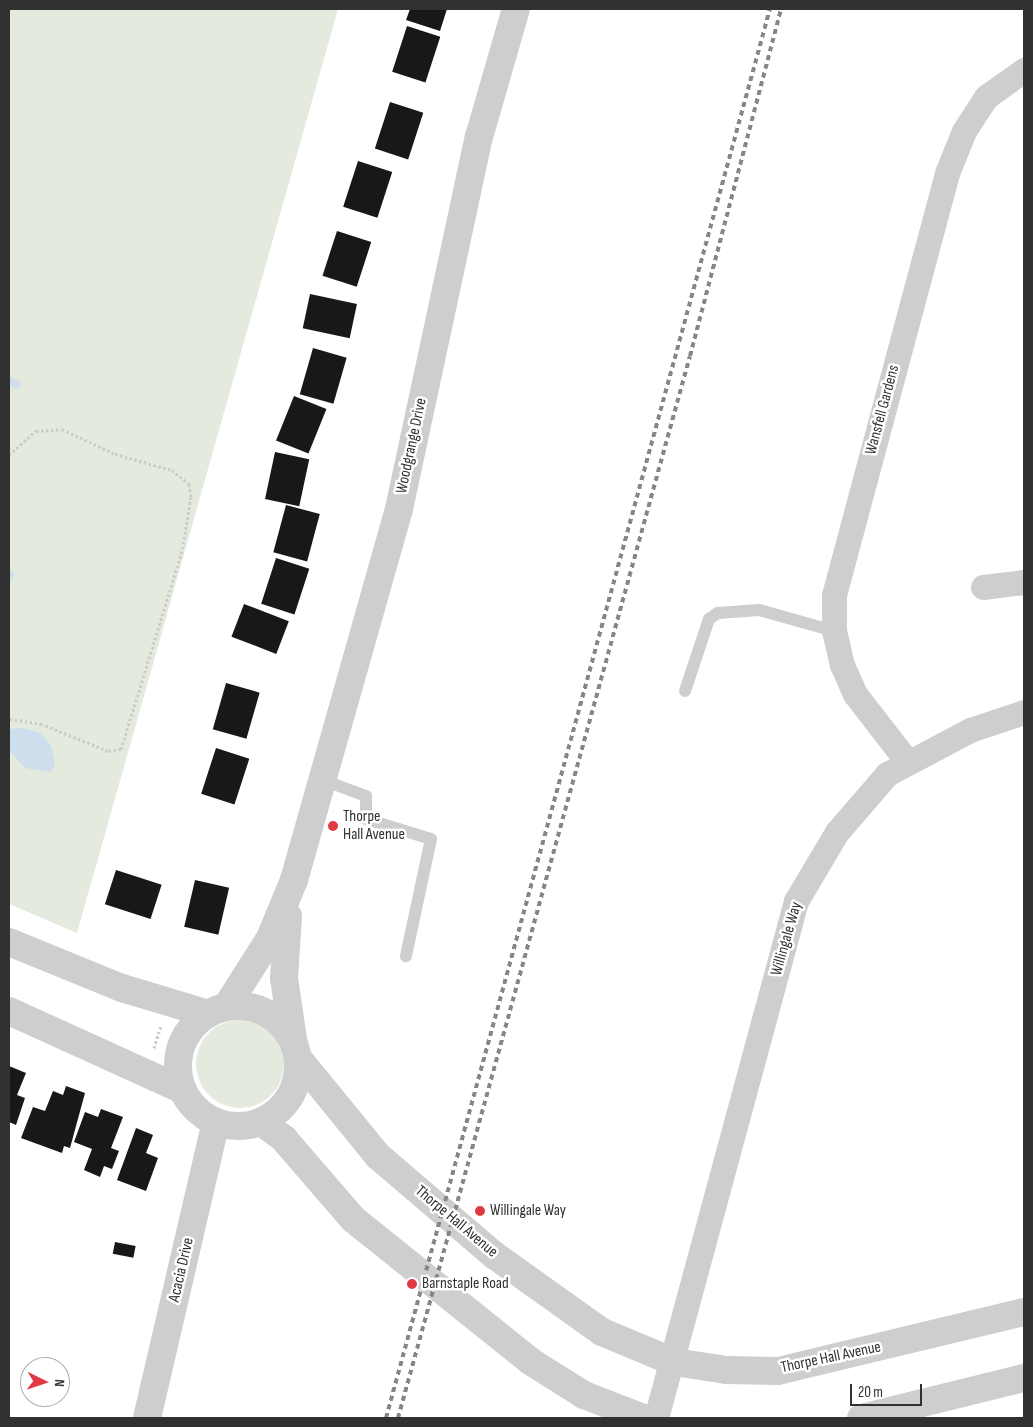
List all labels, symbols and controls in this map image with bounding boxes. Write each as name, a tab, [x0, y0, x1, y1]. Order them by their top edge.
street label: Wansfell Gardens	[862, 363, 904, 457]
street label: Woodgrange Drive	[393, 397, 431, 495]
place label: Thorpe Hall Avenue	[343, 807, 405, 845]
marker: Thorpe Hall Avenue	[327, 820, 339, 832]
street label: Willingale Way	[767, 900, 807, 978]
street label: Thorpe Hall Avenue	[411, 1182, 501, 1262]
place label: Willingale Way	[490, 1201, 566, 1221]
marker: Willingale Way	[474, 1205, 486, 1217]
street label: Acacia Drive	[165, 1236, 199, 1304]
place label: Barnstaple Road	[422, 1274, 509, 1294]
marker: Barnstaple Road	[406, 1278, 418, 1290]
street label: Thorpe Hall Avenue	[779, 1338, 883, 1378]
north arrow	[20, 1357, 70, 1407]
scale bar	[853, 1374, 926, 1406]
text: N	[51, 1379, 68, 1387]
text: 20 m	[858, 1383, 883, 1402]

